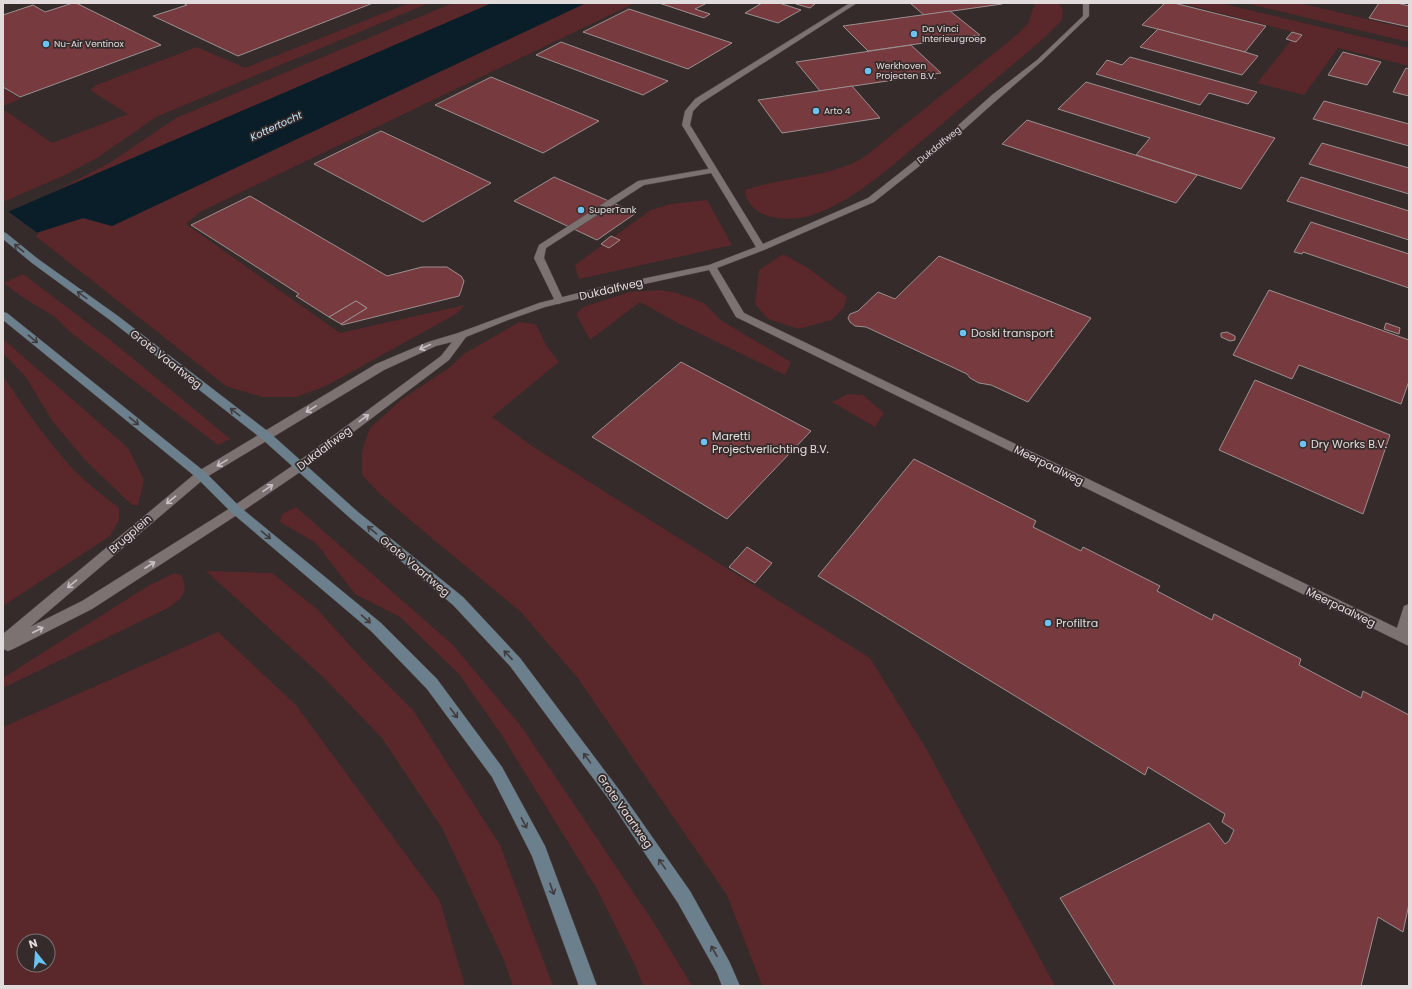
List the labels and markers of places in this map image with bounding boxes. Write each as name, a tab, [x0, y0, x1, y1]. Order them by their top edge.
place label: Da Vinci Interieurgroep	[922, 23, 986, 45]
marker: Da Vinci Interieurgroep	[909, 29, 919, 39]
place label: Nu-Air Ventinox	[54, 38, 125, 50]
marker: Nu-Air Ventinox	[41, 39, 51, 49]
place label: Werkhoven Projecten B.V.	[876, 60, 936, 82]
marker: Werkhoven Projecten B.V.	[863, 66, 873, 76]
place label: Arto 4	[824, 105, 851, 117]
marker: Arto 4	[811, 106, 821, 116]
place label: SuperTank	[589, 204, 637, 216]
marker: SuperTank	[576, 205, 586, 215]
place label: Doski transport	[971, 325, 1054, 341]
marker: Doski transport	[958, 328, 968, 338]
place label: Maretti Projectverlichting B.V.	[712, 428, 829, 457]
place label: Dry Works B.V.	[1311, 436, 1387, 452]
marker: Maretti Projectverlichting B.V.	[699, 437, 709, 447]
marker: Dry Works B.V.	[1298, 439, 1308, 449]
place label: Profiltra	[1056, 615, 1098, 631]
marker: Profiltra	[1043, 618, 1053, 628]

